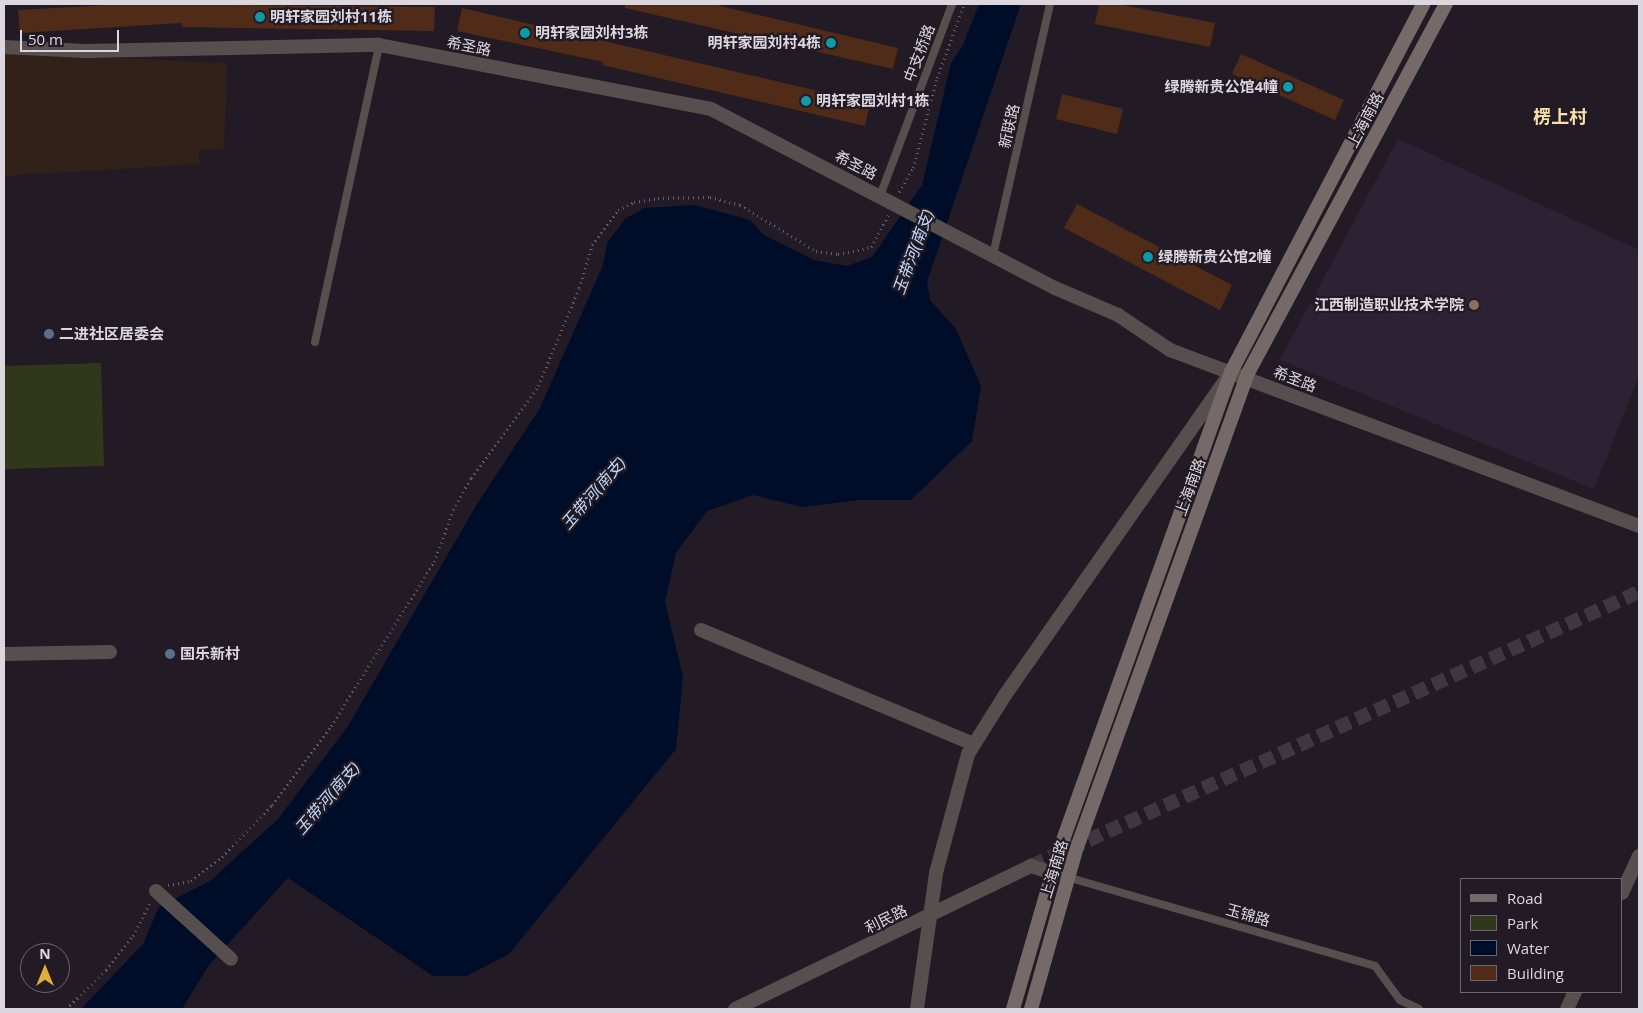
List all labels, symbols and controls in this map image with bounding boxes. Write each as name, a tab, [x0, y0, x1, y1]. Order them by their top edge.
place label: 明轩家园刘村11栋	[270, 8, 392, 26]
marker: 明轩家园刘村11栋	[254, 11, 266, 23]
scale bar	[22, 20, 121, 52]
street label: 中支桥路	[900, 22, 938, 84]
place label: 明轩家园刘村3栋	[535, 24, 649, 42]
marker: 明轩家园刘村3栋	[519, 27, 531, 39]
text: 50 m	[28, 29, 63, 49]
street label: 希圣路	[445, 33, 493, 59]
place label: 明轩家园刘村4栋	[707, 34, 821, 52]
marker: 明轩家园刘村4栋	[825, 37, 837, 49]
place label: 绿腾新贵公馆4幢	[1164, 78, 1278, 96]
marker: 绿腾新贵公馆4幢	[1282, 81, 1294, 93]
street label: 上海南路	[1343, 89, 1387, 151]
place label: 明轩家园刘村1栋	[816, 92, 930, 110]
marker: 明轩家园刘村1栋	[800, 95, 812, 107]
street label: 新联路	[995, 102, 1023, 150]
district label: 楞上村	[1533, 105, 1587, 127]
street label: 希圣路	[832, 147, 880, 183]
water label: 玉带河(南支)	[889, 207, 937, 297]
place label: 绿腾新贵公馆2幢	[1158, 248, 1272, 266]
marker: 绿腾新贵公馆2幢	[1142, 251, 1154, 263]
place label: 江西制造职业技术学院	[1314, 296, 1464, 314]
marker: 江西制造职业技术学院	[1468, 299, 1480, 311]
place label: 二进社区居委会	[59, 325, 164, 343]
marker: 二进社区居委会	[43, 328, 55, 340]
street label: 希圣路	[1271, 363, 1319, 395]
water label: 玉带河(南支)	[557, 453, 629, 533]
street label: 上海南路	[1171, 456, 1209, 518]
place label: 国乐新村	[180, 645, 240, 663]
marker: 国乐新村	[164, 648, 176, 660]
water label: 玉带河(南支)	[291, 758, 363, 838]
street label: 上海南路	[1037, 838, 1071, 900]
legend	[1460, 878, 1623, 993]
text: Road	[1507, 888, 1543, 908]
street label: 玉锦路	[1224, 900, 1272, 930]
street label: 利民路	[862, 901, 910, 937]
text: Park	[1507, 913, 1538, 933]
text: Water	[1507, 938, 1549, 958]
north arrow	[20, 943, 70, 993]
text: N	[39, 944, 51, 963]
text: Building	[1507, 963, 1564, 983]

